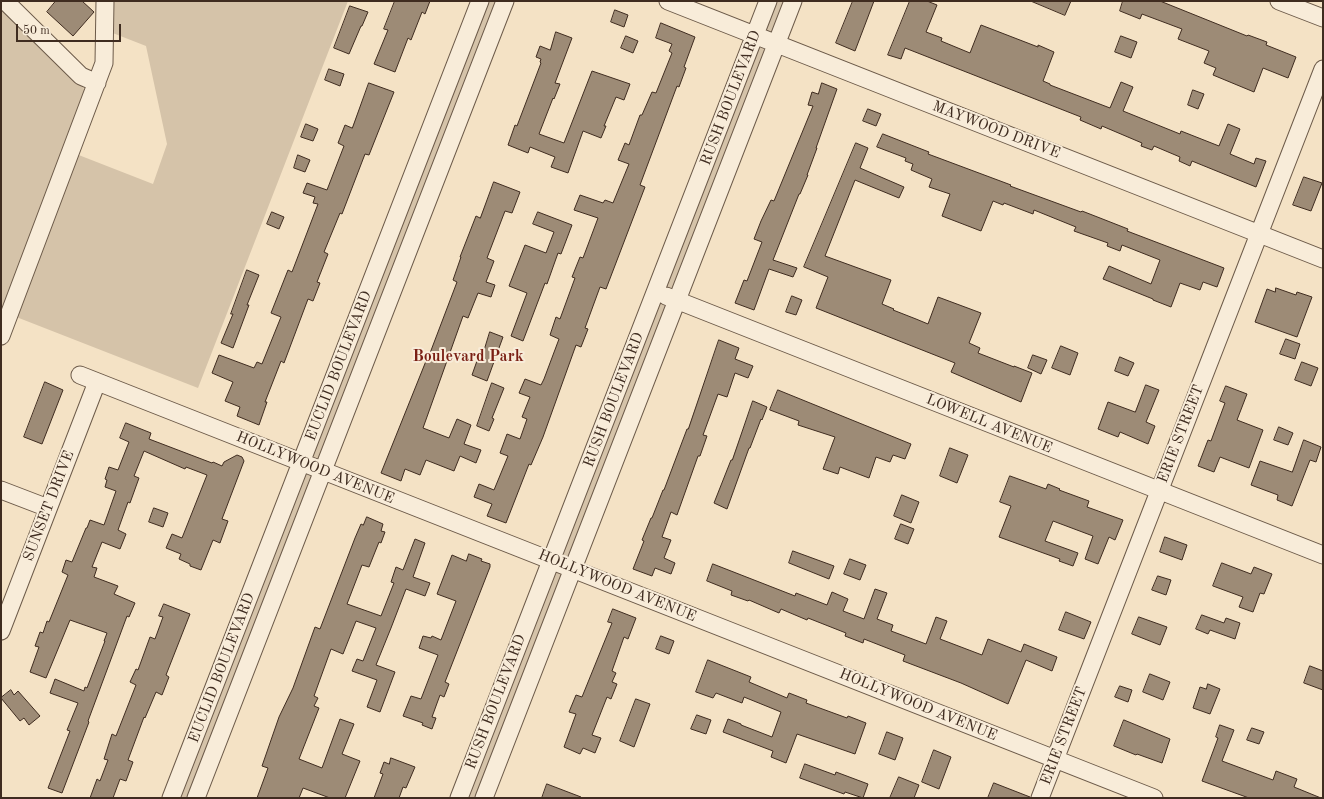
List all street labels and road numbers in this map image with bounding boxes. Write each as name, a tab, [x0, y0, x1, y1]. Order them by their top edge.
street label: RUSH BOULEVARD	[697, 28, 765, 168]
street label: MAYWOOD DRIVE	[930, 97, 1062, 163]
street label: EUCLID BOULEVARD	[302, 288, 376, 444]
street label: RUSH BOULEVARD	[580, 330, 648, 470]
street label: ERIE STREET	[1154, 382, 1208, 486]
street label: LOWELL AVENUE	[923, 390, 1055, 458]
street label: HOLLYWOOD AVENUE	[233, 428, 397, 508]
street label: SUNSET DRIVE	[20, 448, 78, 564]
street label: HOLLYWOOD AVENUE	[535, 546, 699, 626]
street label: EUCLID BOULEVARD	[185, 590, 259, 746]
street label: RUSH BOULEVARD	[462, 632, 530, 772]
street label: HOLLYWOOD AVENUE	[836, 665, 1000, 745]
street label: ERIE STREET	[1037, 684, 1091, 788]

